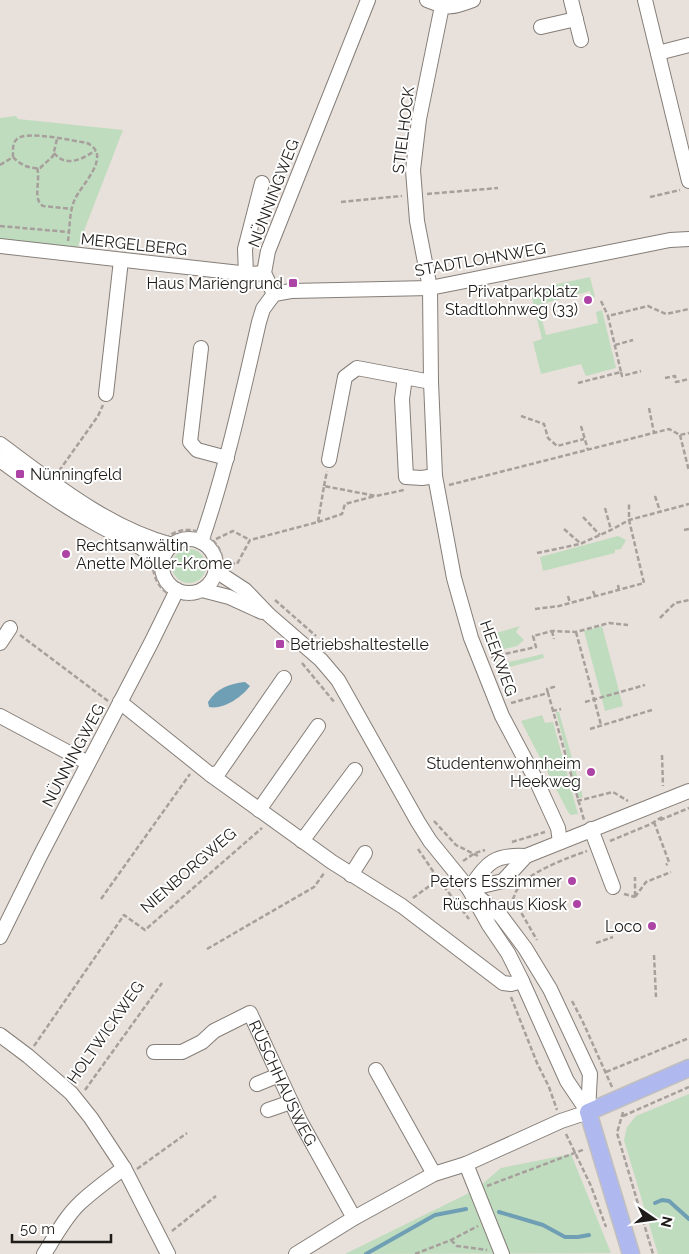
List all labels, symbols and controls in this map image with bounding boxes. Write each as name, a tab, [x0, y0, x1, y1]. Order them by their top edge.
street label: STIELHOCK	[389, 85, 418, 175]
street label: NÜNNINGWEG	[243, 136, 303, 250]
street label: MERGELBERG	[80, 229, 188, 260]
street label: STADTLOHNWEG	[413, 239, 547, 280]
place label: Haus Mariengrund	[146, 274, 283, 293]
marker: Haus Mariengrund	[287, 277, 299, 289]
place label: Privatparkplatz Stadtlohnweg (33)	[445, 282, 578, 319]
marker: Privatparkplatz Stadtlohnweg (33)	[582, 294, 594, 306]
place label: Nünningfeld	[30, 465, 122, 484]
marker: Nünningfeld	[14, 468, 26, 480]
place label: Rechtsanwältin Anette Möller-Krome	[76, 536, 232, 573]
marker: Rechtsanwältin Anette Möller-Krome	[60, 548, 72, 560]
street label: HEEKWEG	[476, 618, 521, 699]
place label: Betriebshaltestelle	[290, 635, 429, 654]
marker: Betriebshaltestelle	[274, 638, 286, 650]
street label: NÜNNINGWEG	[37, 700, 109, 810]
place label: Studentenwohnheim Heekweg	[426, 754, 581, 791]
marker: Studentenwohnheim Heekweg	[585, 766, 597, 778]
street label: NIENBORGWEG	[137, 824, 240, 917]
place label: Peters Esszimmer	[430, 872, 562, 891]
marker: Peters Esszimmer	[566, 875, 578, 887]
place label: Rüschhaus Kiosk	[442, 895, 568, 914]
marker: Rüschhaus Kiosk	[571, 898, 583, 910]
place label: Loco	[605, 917, 642, 936]
marker: Loco	[646, 920, 658, 932]
street label: HOLTWICKWEG	[63, 977, 148, 1087]
street label: RÜSCHHAUSWEG	[245, 1017, 321, 1149]
north arrow	[629, 1194, 679, 1244]
scale bar	[12, 1212, 111, 1244]
text: N	[658, 1215, 676, 1229]
text: 50 m	[20, 1220, 55, 1238]

